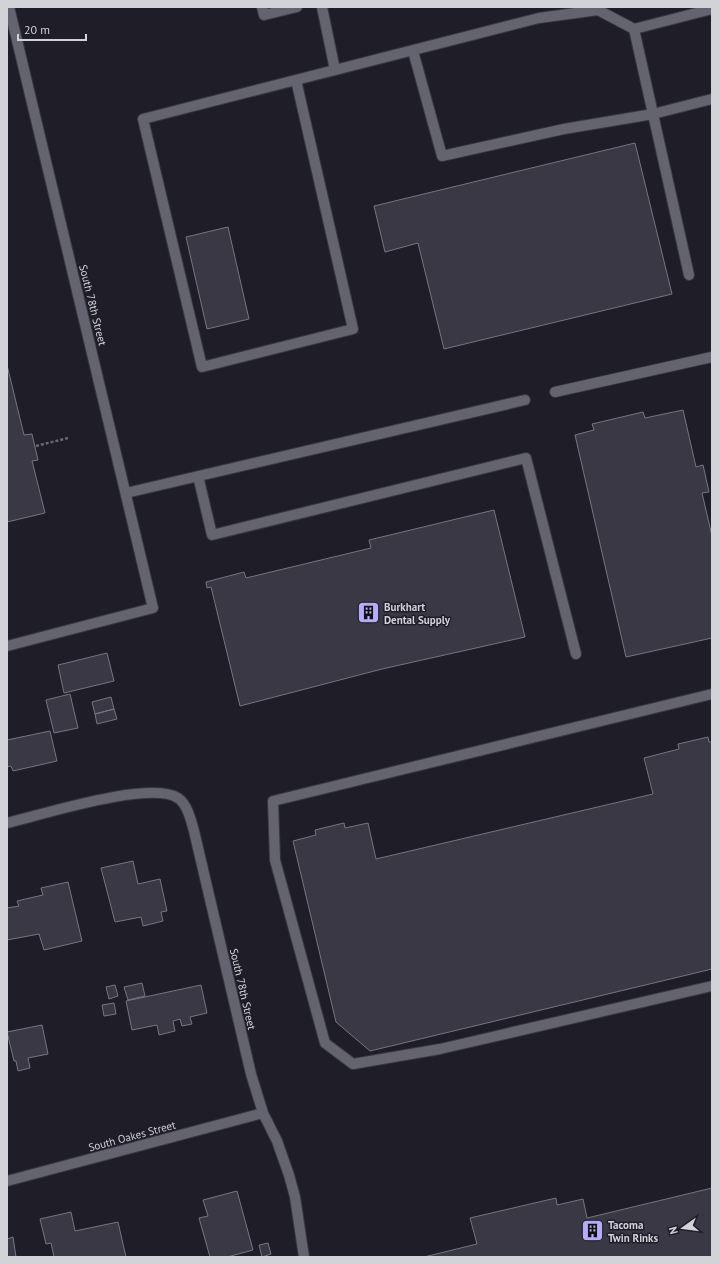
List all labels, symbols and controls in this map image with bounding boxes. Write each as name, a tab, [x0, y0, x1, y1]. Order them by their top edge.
scale bar	[18, 16, 86, 42]
text: 20 m	[24, 22, 50, 37]
street label: South 78th Street	[76, 263, 110, 347]
building icon: Burkhart Dental Supply	[355, 600, 381, 626]
place label: Burkhart Dental Supply	[384, 600, 451, 627]
street label: South 78th Street	[227, 947, 259, 1031]
street label: South Oakes Street	[87, 1118, 177, 1154]
north arrow	[663, 1208, 703, 1248]
building icon: Tacoma Twin Rinks	[580, 1218, 606, 1244]
place label: Tacoma Twin Rinks	[608, 1218, 658, 1245]
text: N	[666, 1225, 681, 1236]

